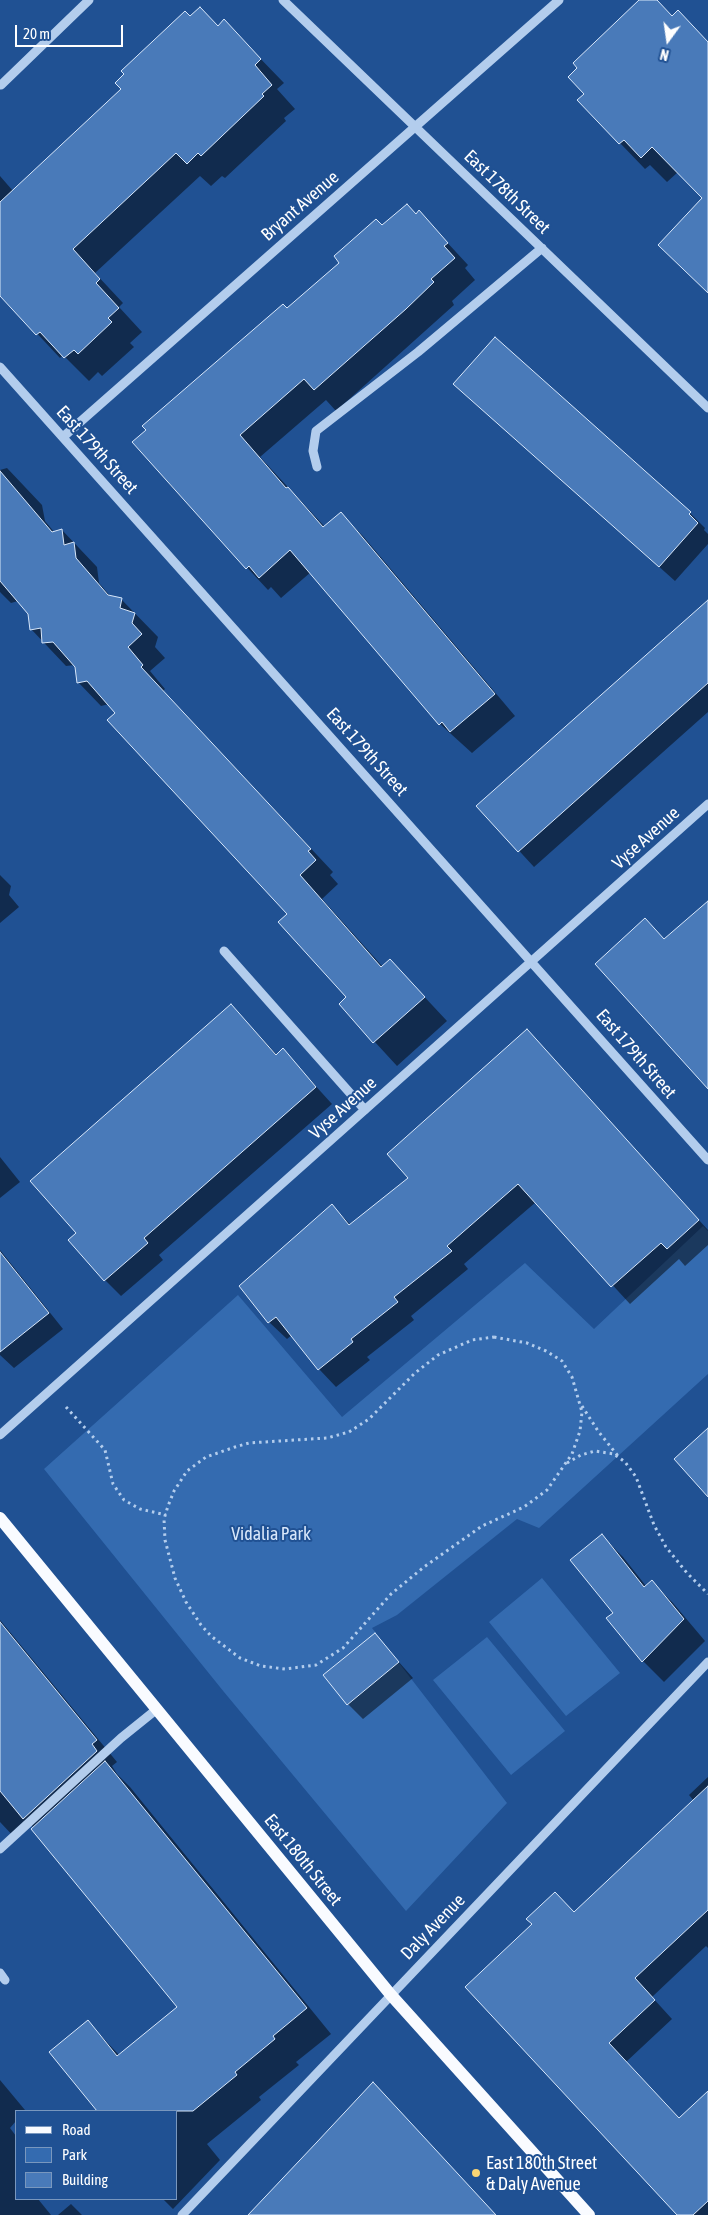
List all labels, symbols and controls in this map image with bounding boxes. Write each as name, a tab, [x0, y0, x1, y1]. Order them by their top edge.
scale bar	[18, 15, 125, 47]
north arrow	[643, 15, 693, 65]
text: 20 m	[23, 25, 50, 42]
text: N	[658, 46, 670, 63]
street label: East 178th Street	[459, 146, 555, 238]
street label: Bryant Avenue	[257, 166, 343, 246]
street label: East 179th Street	[52, 401, 142, 499]
street label: East 179th Street	[322, 703, 412, 801]
street label: Vyse Avenue	[608, 802, 684, 874]
street label: East 179th Street	[591, 1005, 681, 1103]
street label: Vyse Avenue	[305, 1072, 381, 1144]
park label: Vidalia Park	[231, 1523, 311, 1545]
street label: East 180th Street	[260, 1810, 346, 1910]
street label: Daly Avenue	[396, 1890, 470, 1964]
legend	[15, 2110, 178, 2200]
text: Road	[62, 2121, 91, 2138]
text: Park	[62, 2146, 87, 2163]
place label: East 180th Street & Daly Avenue	[486, 2152, 597, 2194]
marker: East 180th Street & Daly Avenue	[470, 2167, 482, 2179]
text: Building	[62, 2171, 108, 2188]

